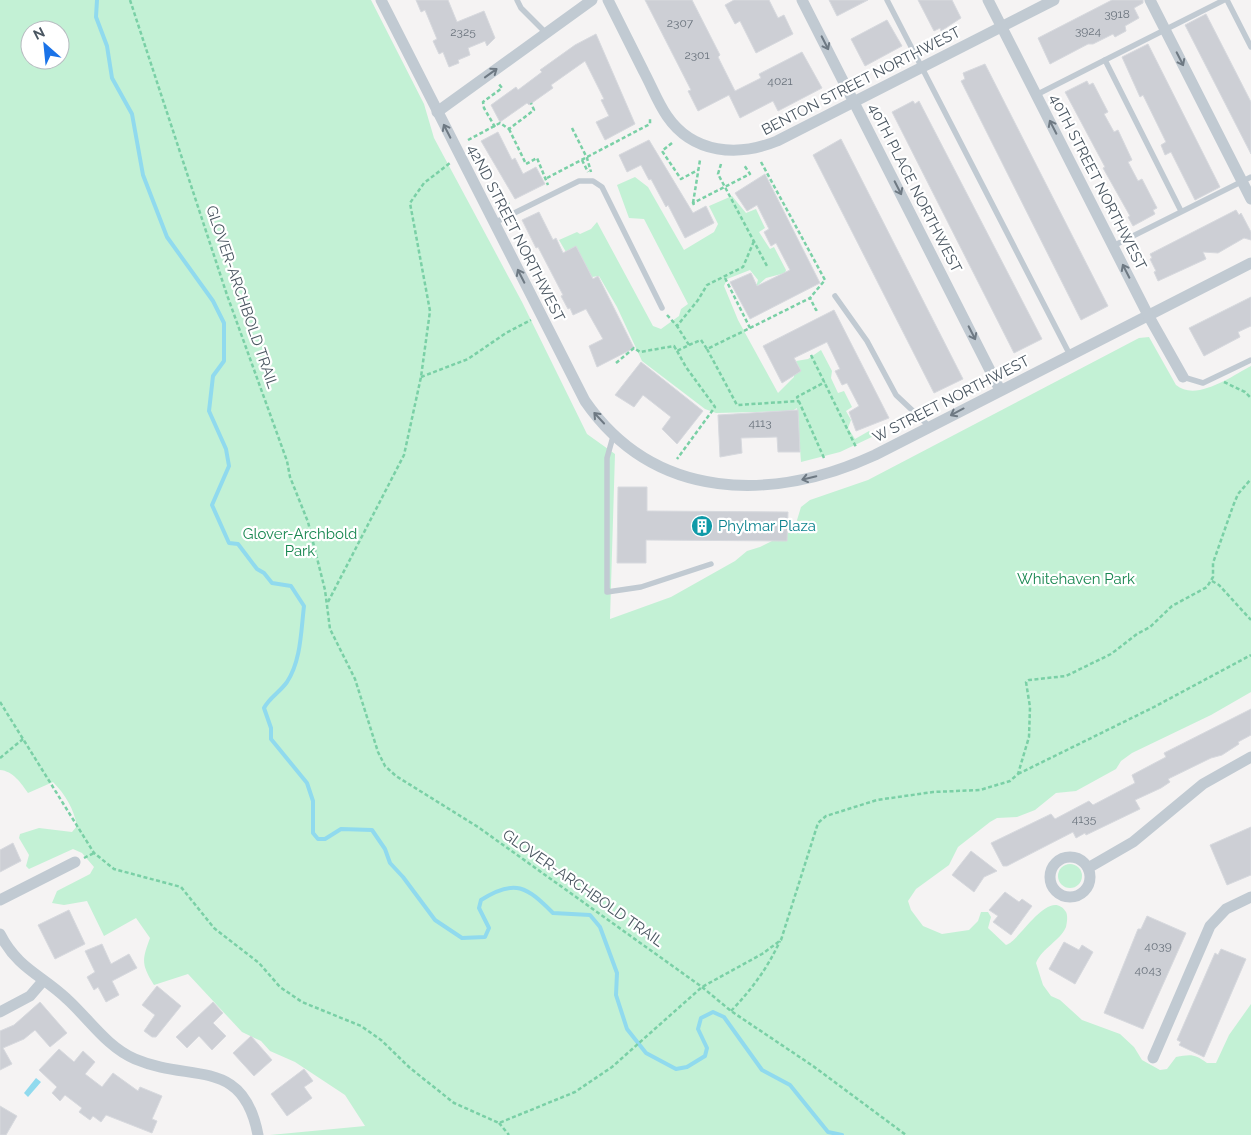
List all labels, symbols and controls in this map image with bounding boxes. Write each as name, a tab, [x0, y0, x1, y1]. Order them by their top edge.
house number: 3918	[1104, 7, 1130, 21]
house number: 2307	[667, 16, 694, 30]
north arrow	[20, 20, 70, 70]
street label: BENTON STREET NORTHWEST	[759, 23, 963, 139]
text: N	[31, 24, 47, 43]
house number: 3924	[1075, 24, 1102, 38]
house number: 2325	[450, 25, 476, 39]
one-way arrow	[820, 36, 830, 51]
house number: 2301	[684, 48, 710, 62]
one-way arrow	[1176, 51, 1185, 66]
one-way arrow	[484, 68, 498, 78]
house number: 4021	[767, 74, 793, 88]
street label: 40TH STREET NORTHWEST	[1046, 91, 1150, 273]
street label: 40TH PLACE NORTHWEST	[864, 100, 966, 276]
one-way arrow	[1047, 119, 1057, 134]
one-way arrow	[442, 124, 451, 139]
street label: 42ND STREET NORTHWEST	[463, 141, 569, 325]
one-way arrow	[893, 181, 903, 196]
street label: GLOVER-ARCHBOLD TRAIL	[202, 203, 282, 391]
one-way arrow	[1121, 264, 1131, 279]
one-way arrow	[516, 269, 525, 284]
one-way arrow	[968, 325, 977, 340]
street label: W STREET NORTHWEST	[870, 352, 1032, 446]
one-way arrow	[950, 408, 965, 417]
one-way arrow	[593, 411, 605, 424]
house number: 4113	[748, 416, 772, 430]
one-way arrow	[802, 474, 818, 483]
building icon: Phylmar Plaza	[690, 514, 714, 538]
place label: Phylmar Plaza	[718, 517, 816, 535]
park label: Glover-Archbold Park	[243, 525, 357, 560]
park label: Whitehaven Park	[1017, 570, 1135, 588]
house number: 4135	[1072, 812, 1097, 826]
street label: GLOVER-ARCHBOLD TRAIL	[499, 826, 667, 951]
house number: 4039	[1144, 939, 1172, 953]
house number: 4043	[1135, 963, 1161, 977]

